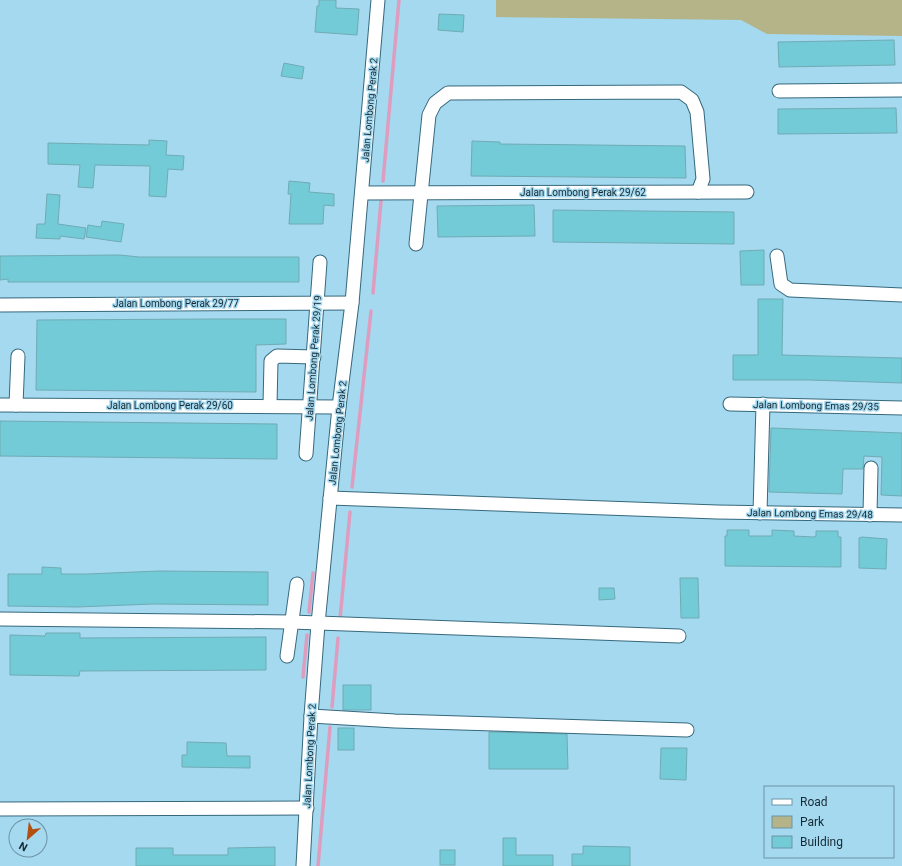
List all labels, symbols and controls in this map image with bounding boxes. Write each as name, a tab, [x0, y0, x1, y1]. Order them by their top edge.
street label: Jalan Lombong Perak 2	[359, 57, 380, 163]
street label: Jalan Lombong Perak 29/62	[520, 187, 646, 198]
street label: Jalan Lombong Perak 29/19	[304, 295, 323, 421]
street label: Jalan Lombong Perak 29/77	[113, 298, 239, 309]
street label: Jalan Lombong Perak 2	[327, 380, 348, 486]
street label: Jalan Lombong Emas 29/35	[753, 399, 879, 412]
street label: Jalan Lombong Perak 29/60	[107, 400, 233, 411]
street label: Jalan Lombong Emas 29/48	[747, 507, 873, 520]
street label: Jalan Lombong Perak 2	[301, 703, 318, 809]
legend	[764, 786, 894, 858]
text: Road	[800, 795, 828, 809]
text: Park	[800, 815, 825, 829]
north arrow	[8, 818, 48, 858]
text: Building	[800, 835, 843, 849]
text: N	[17, 839, 30, 854]

